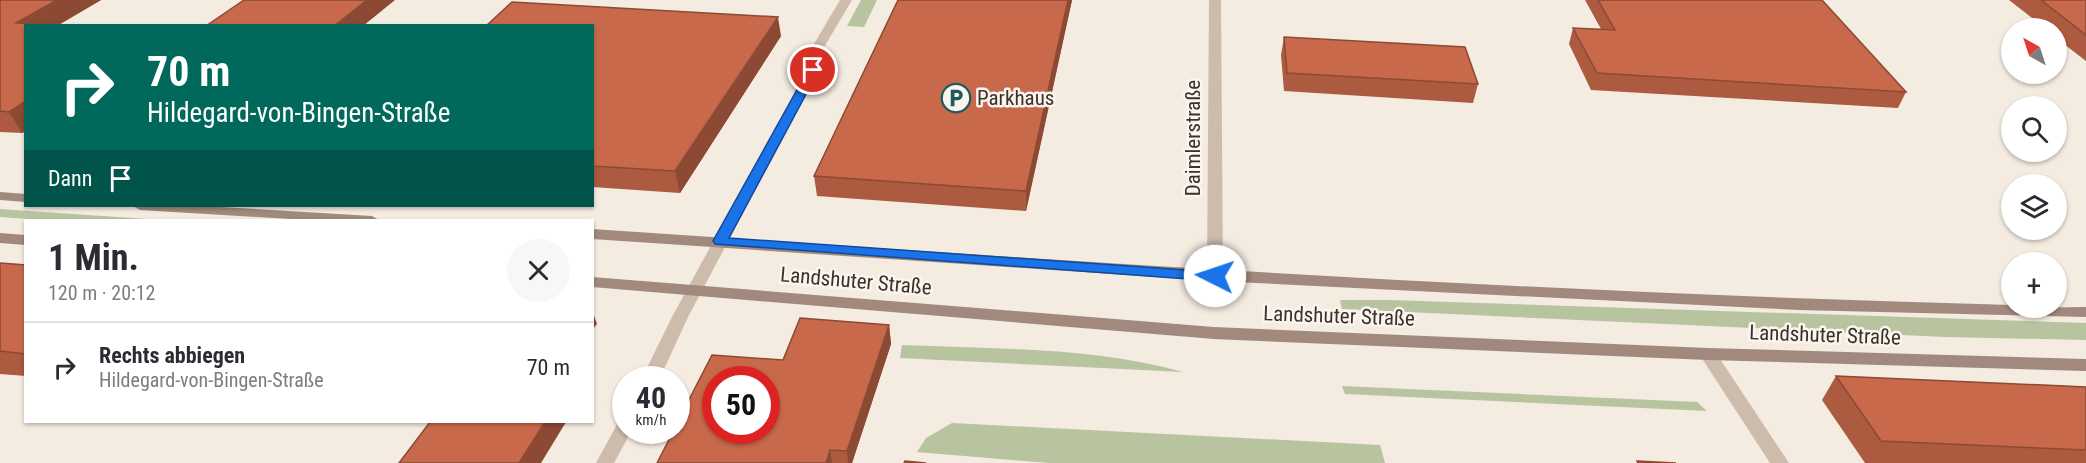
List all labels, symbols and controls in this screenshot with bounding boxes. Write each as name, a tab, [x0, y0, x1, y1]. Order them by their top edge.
north arrow	[2001, 18, 2067, 84]
map controls	[2001, 18, 2067, 318]
pin	[787, 44, 838, 95]
text: 70 m	[147, 47, 230, 96]
icon: right	[48, 48, 126, 126]
icon: arrive	[796, 53, 829, 86]
street label: Daimlerstraße	[1181, 80, 1205, 196]
parking icon: Parkhaus	[940, 82, 972, 114]
place label: Parkhaus	[977, 86, 1054, 110]
button: search	[2001, 96, 2067, 162]
text: Hildegard-von-Bingen-Straße	[147, 97, 450, 129]
icon: arrive	[104, 162, 137, 195]
text: Dann	[48, 166, 92, 191]
button: layers	[2001, 174, 2067, 240]
text: 1 Min.	[48, 237, 139, 279]
button: close	[507, 239, 570, 302]
position arrow	[1183, 244, 1247, 308]
button: +	[2001, 252, 2067, 318]
street label: Landshuter Straße	[779, 262, 933, 300]
text: 120 m · 20:12	[48, 281, 155, 305]
street label: Landshuter Straße	[1263, 301, 1415, 331]
street label: Landshuter Straße	[1749, 320, 1901, 350]
text: Rechts abbiegen	[99, 343, 245, 368]
icon: right	[48, 351, 81, 384]
text: 70 m	[527, 355, 570, 380]
speed limit sign: 50	[702, 366, 780, 444]
text: Hildegard-von-Bingen-Straße	[99, 368, 324, 392]
text: 40	[636, 380, 666, 415]
text: km/h	[636, 411, 666, 429]

